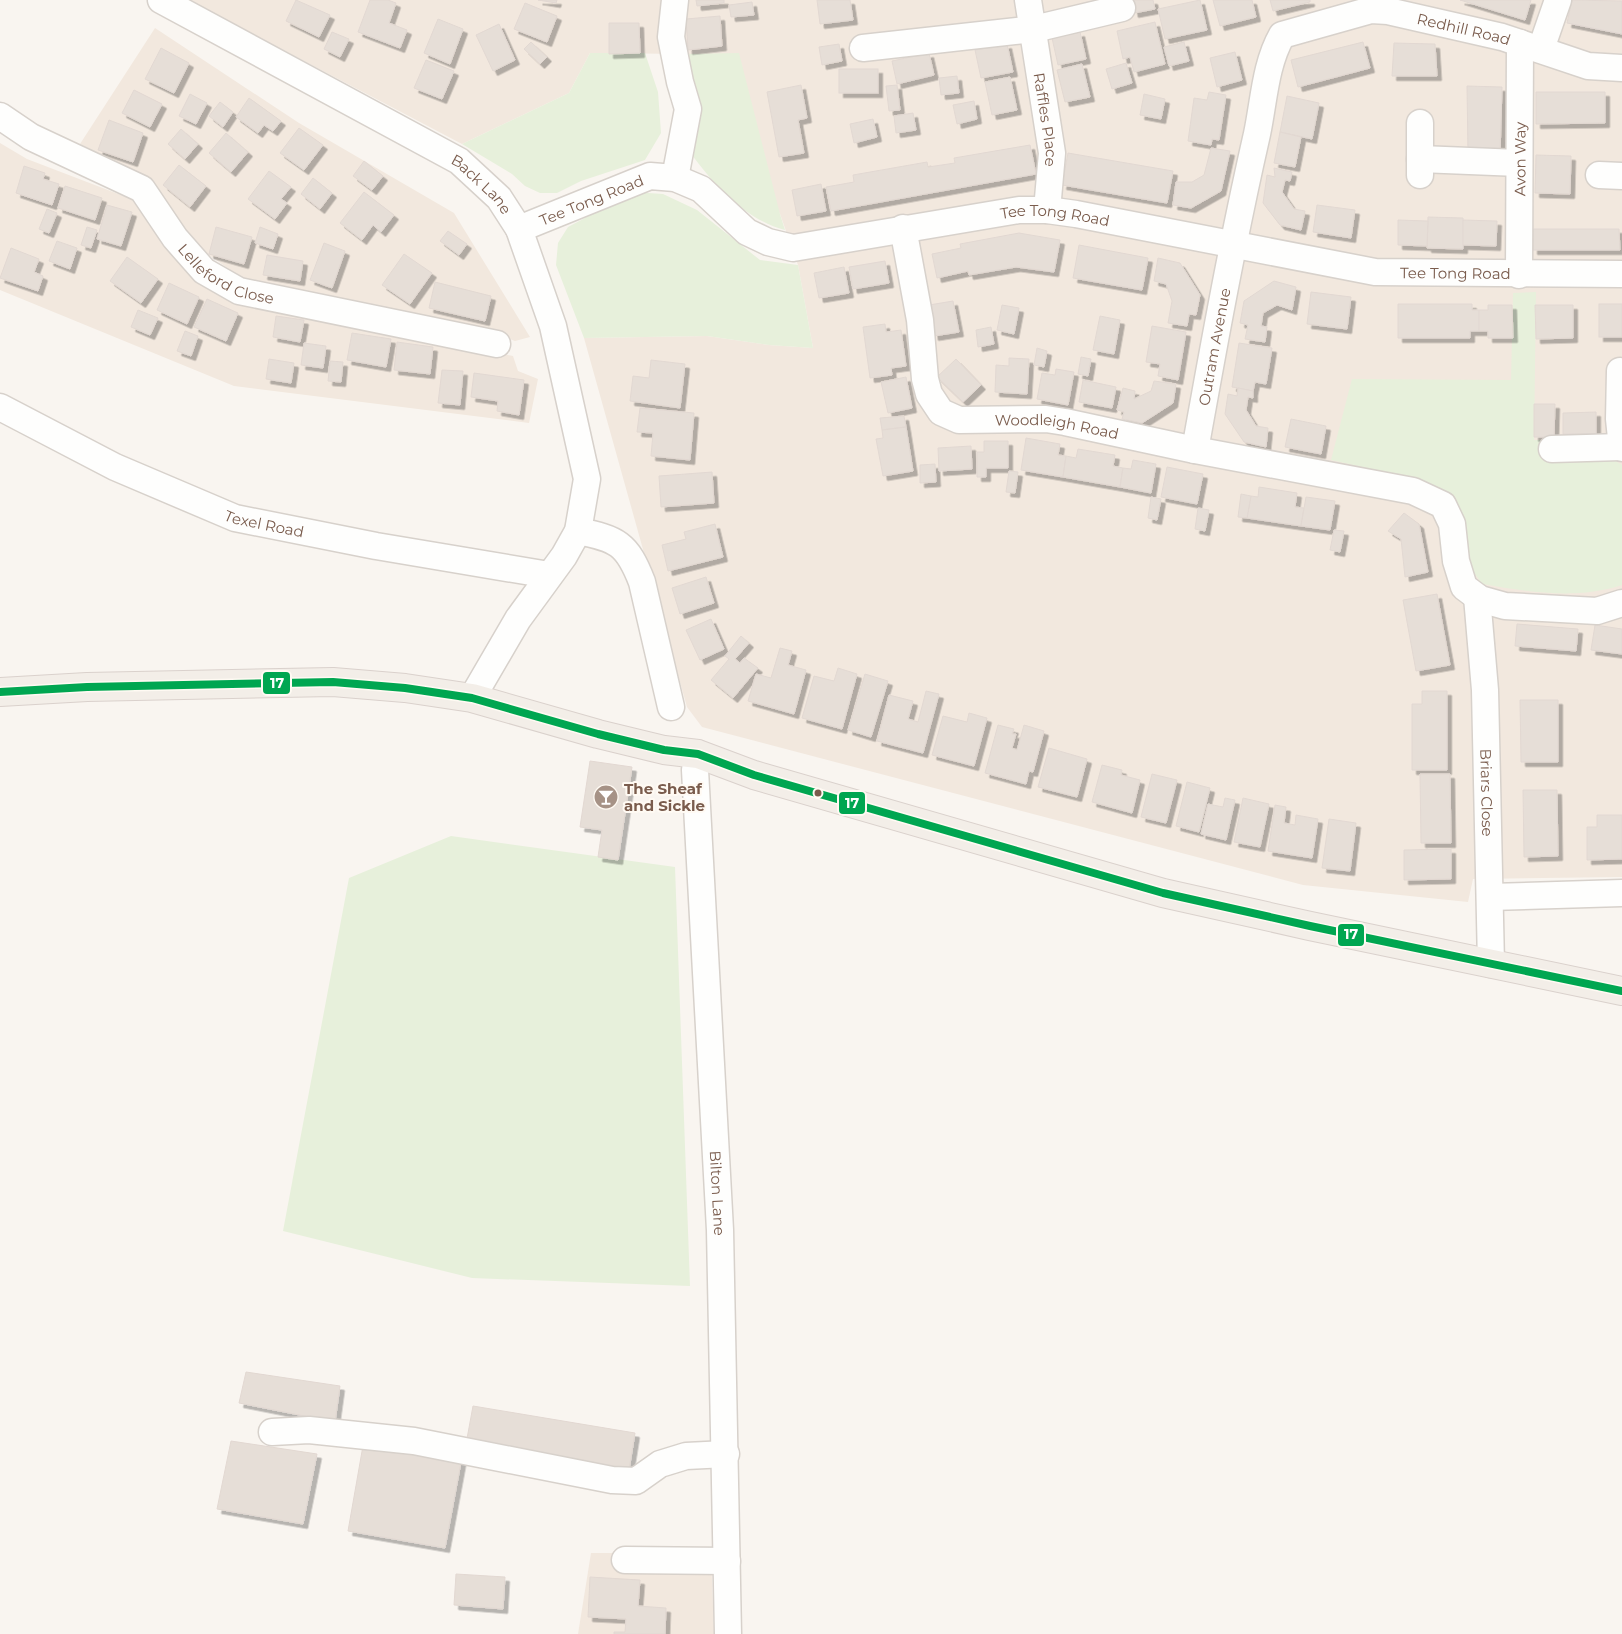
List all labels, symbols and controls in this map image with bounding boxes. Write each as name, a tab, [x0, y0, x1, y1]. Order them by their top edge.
street label: Redhill Road	[1415, 8, 1513, 49]
street label: Raffles Place	[1030, 71, 1062, 168]
street label: Avon Way	[1510, 121, 1529, 196]
street label: Back Lane	[448, 149, 516, 217]
street label: Tee Tong Road	[536, 170, 646, 229]
street label: Tee Tong Road	[999, 201, 1112, 230]
street label: Lelleford Close	[174, 239, 276, 307]
street label: Tee Tong Road	[1400, 263, 1511, 283]
street label: Outram Avenue	[1194, 286, 1234, 407]
street label: Woodleigh Road	[994, 409, 1121, 443]
street label: Texel Road	[222, 505, 306, 541]
line badge: 17	[262, 671, 291, 695]
text: 17	[270, 674, 284, 692]
street label: Briars Close	[1477, 749, 1498, 837]
place label: The Sheaf and Sickle	[624, 779, 705, 815]
bar icon: The Sheaf and Sickle	[593, 784, 619, 810]
unlabelled marker	[813, 788, 823, 798]
line badge: 17	[838, 791, 866, 815]
text: 17	[845, 794, 859, 812]
line badge: 17	[1337, 923, 1365, 947]
text: 17	[1344, 925, 1358, 943]
street label: Bilton Lane	[706, 1150, 730, 1236]

